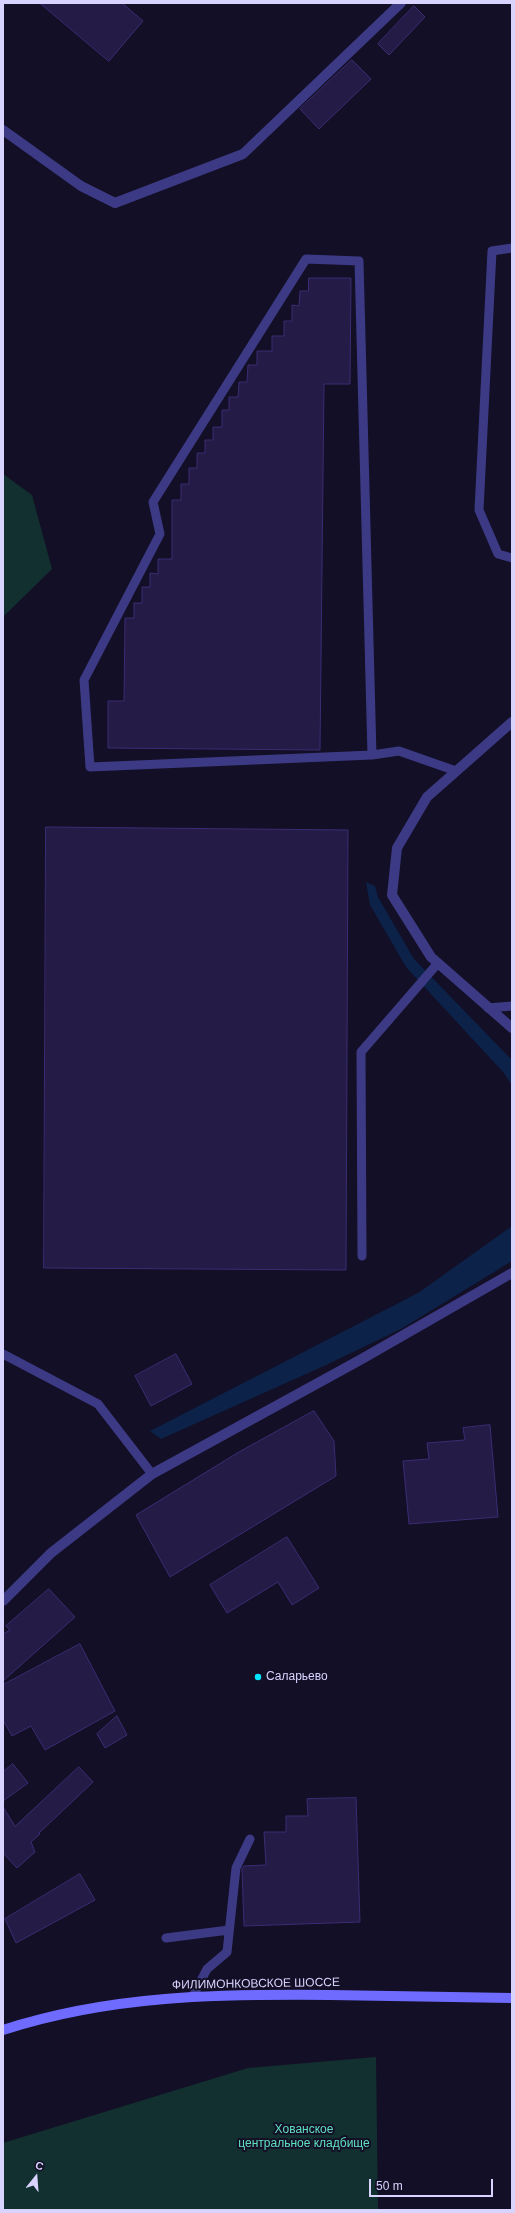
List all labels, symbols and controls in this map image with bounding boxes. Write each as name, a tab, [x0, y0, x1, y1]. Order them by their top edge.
place label: Саларьево	[266, 1670, 328, 1684]
marker: Саларьево	[253, 1672, 263, 1682]
street label: ФИЛИМОНКОВСКОЕ ШОССЕ	[172, 1975, 340, 1993]
park label: Хованское центральное кладбище	[238, 2123, 370, 2151]
north arrow	[16, 2157, 56, 2197]
text: С	[34, 2159, 45, 2172]
scale bar	[371, 2171, 495, 2197]
text: 50 m	[376, 2179, 403, 2193]

